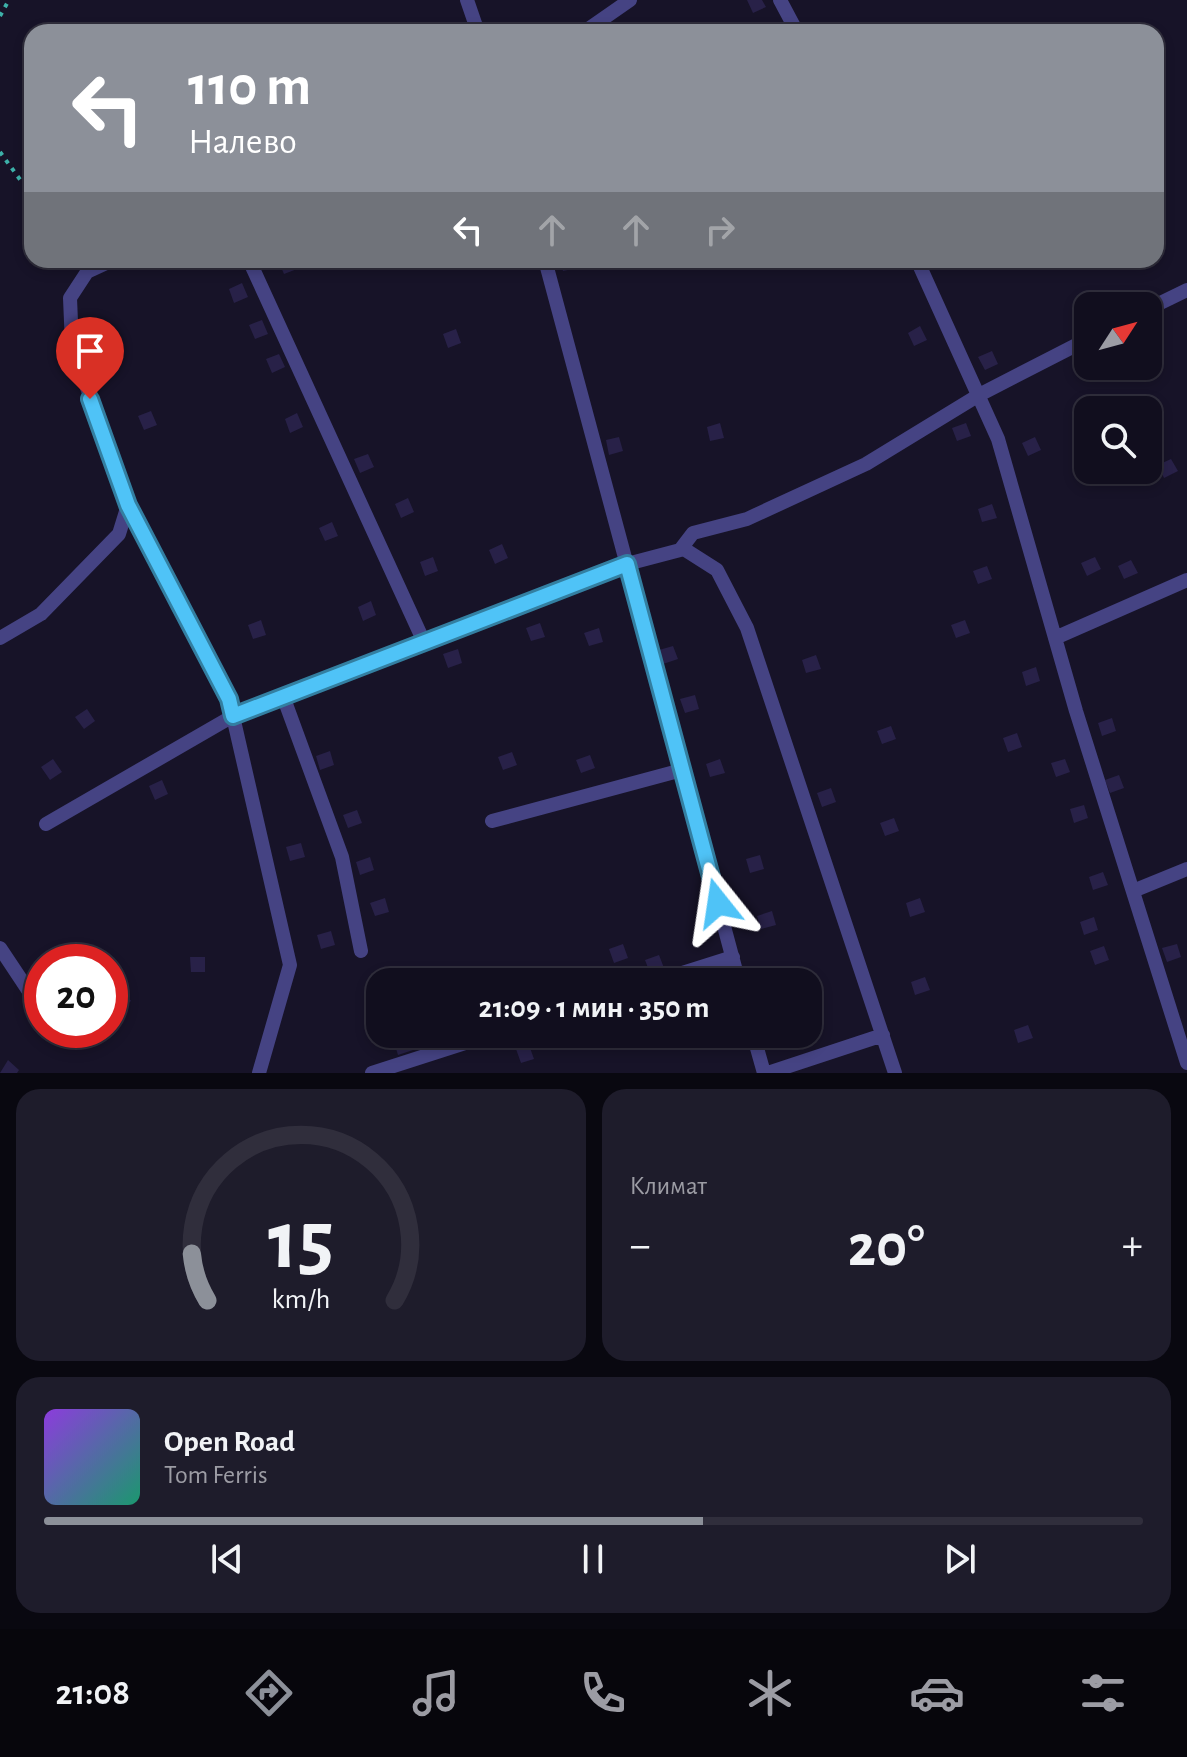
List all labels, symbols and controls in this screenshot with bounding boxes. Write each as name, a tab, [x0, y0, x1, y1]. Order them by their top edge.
icon: left	[56, 56, 160, 160]
text: 110 m	[188, 59, 311, 115]
text: Налево	[188, 124, 297, 160]
icon: left	[446, 208, 490, 252]
icon: ahead	[530, 208, 574, 252]
icon: ahead	[614, 208, 658, 252]
icon: right	[698, 208, 742, 252]
north arrow	[1074, 292, 1162, 380]
map controls	[1074, 292, 1162, 484]
pin	[56, 317, 124, 399]
icon: arrive	[68, 329, 112, 373]
button: search	[1074, 396, 1162, 484]
position arrow	[676, 861, 760, 945]
speed limit sign: 20	[24, 944, 128, 1048]
text: 21:09 · 1 мин · 350 m	[479, 993, 709, 1023]
text: Климат	[630, 1173, 707, 1199]
text: 15	[268, 1200, 334, 1284]
text: 20°	[848, 1217, 925, 1277]
text: −	[630, 1224, 651, 1268]
text: +	[1122, 1224, 1143, 1268]
text: km/h	[271, 1285, 330, 1314]
text: Open Road	[164, 1427, 295, 1457]
text: Tom Ferris	[164, 1462, 268, 1488]
icon: previous	[205, 1537, 249, 1581]
icon: pause	[571, 1537, 615, 1581]
icon: next	[938, 1537, 982, 1581]
icon: directions	[241, 1665, 297, 1721]
icon: music	[408, 1665, 464, 1721]
icon: phone	[575, 1665, 631, 1721]
icon: climate	[742, 1665, 798, 1721]
icon: car	[909, 1665, 965, 1721]
icon: filters	[1075, 1665, 1131, 1721]
text: 21:08	[55, 1675, 130, 1711]

